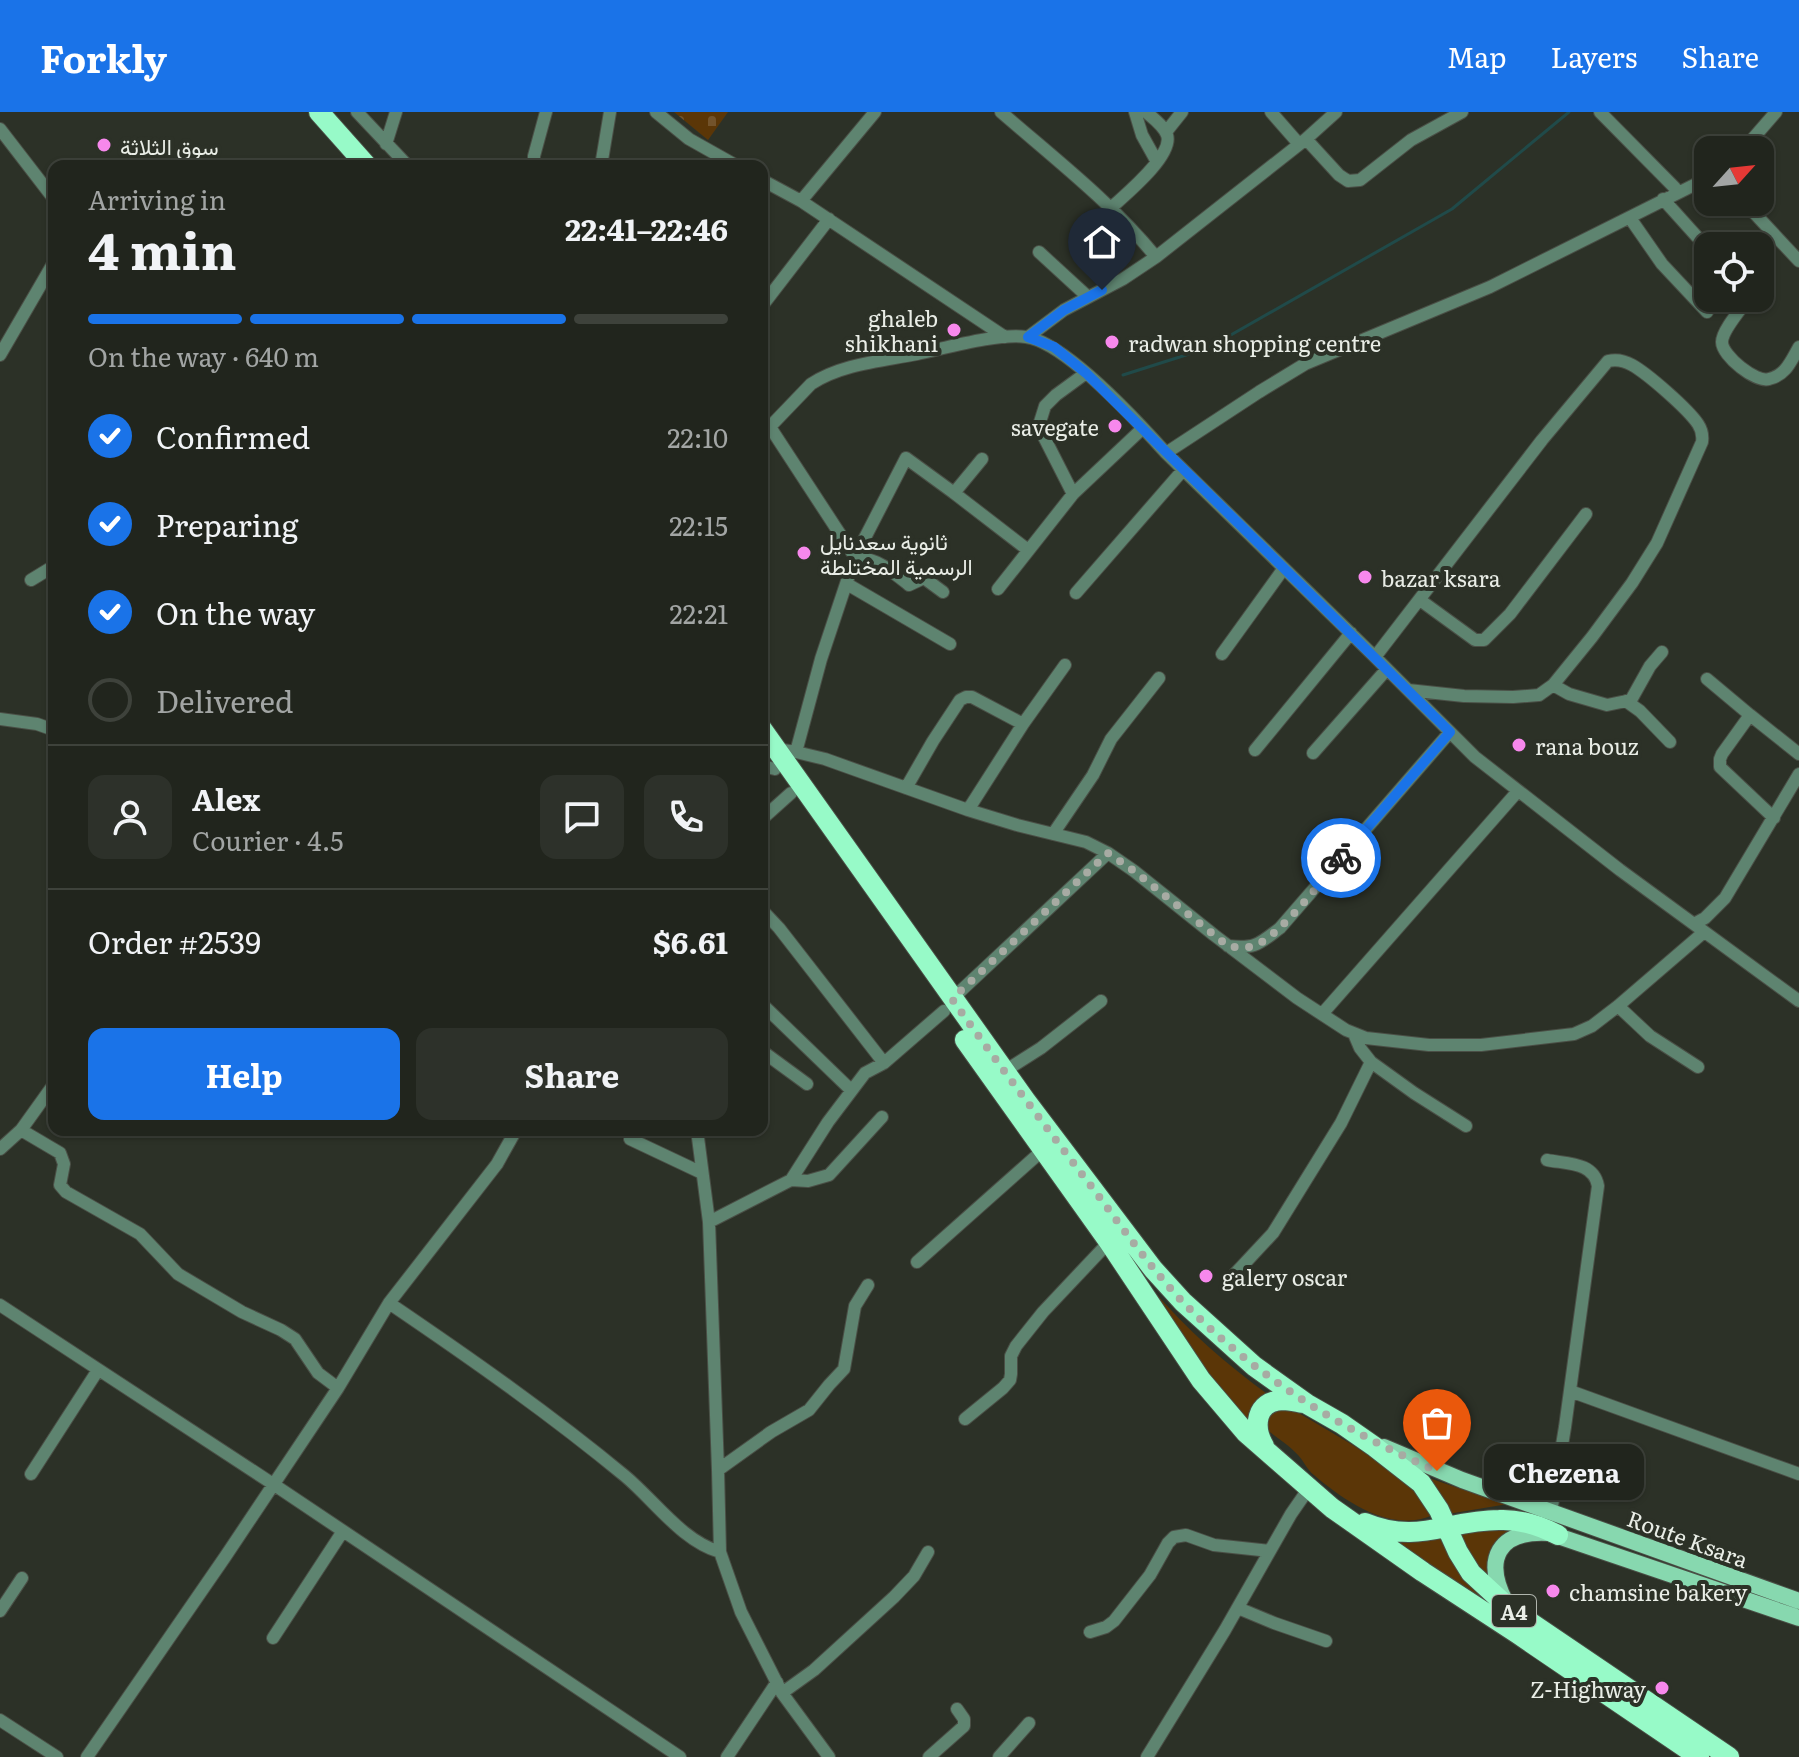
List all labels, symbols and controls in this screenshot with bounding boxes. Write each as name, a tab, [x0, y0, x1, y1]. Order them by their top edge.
text: Forkly	[40, 28, 167, 85]
text: Map	[1447, 35, 1506, 77]
text: Layers	[1550, 35, 1637, 77]
text: Share	[1681, 35, 1759, 77]
place label: سوق الثلاثة	[120, 129, 219, 162]
marker: سوق الثلاثة	[95, 136, 113, 154]
north arrow	[1694, 136, 1774, 216]
map controls	[1694, 136, 1774, 312]
text: Arriving in	[88, 179, 226, 218]
text: 22:41–22:46	[565, 206, 728, 250]
pin	[1068, 208, 1136, 290]
text: 4 min	[88, 209, 237, 286]
icon: home	[1080, 220, 1124, 264]
button: locate	[1694, 232, 1774, 312]
place label: ghaleb shikhani	[845, 301, 938, 359]
marker: ghaleb shikhani	[945, 321, 963, 339]
place label: radwan shopping centre	[1128, 326, 1381, 359]
marker: radwan shopping centre	[1103, 333, 1121, 351]
text: On the way · 640 m	[88, 336, 319, 375]
place label: savegate	[1011, 410, 1099, 443]
icon: check	[88, 414, 132, 458]
text: Confirmed	[156, 414, 310, 458]
text: 22:10	[667, 417, 728, 456]
marker: savegate	[1106, 417, 1124, 435]
icon: check	[88, 502, 132, 546]
text: Preparing	[156, 502, 298, 546]
text: 22:15	[669, 505, 728, 544]
place label: ثانوية سعدنايل الرسمية المختلطة	[820, 524, 973, 582]
marker: ثانوية سعدنايل الرسمية المختلطة	[795, 544, 813, 562]
place label: bazar ksara	[1381, 561, 1501, 594]
marker: bazar ksara	[1356, 568, 1374, 586]
icon: check	[88, 590, 132, 634]
text: On the way	[156, 590, 315, 634]
text: 22:21	[669, 593, 728, 632]
text: Delivered	[156, 678, 293, 722]
place label: rana bouz	[1535, 729, 1639, 762]
marker: rana bouz	[1510, 736, 1528, 754]
button: person	[88, 775, 172, 859]
button: chat	[540, 775, 624, 859]
button: phone	[644, 775, 728, 859]
text: Alex	[192, 776, 260, 820]
courier	[1301, 818, 1381, 898]
text: Courier · 4.5	[192, 820, 344, 859]
icon: bike	[1319, 836, 1363, 880]
text: Order #2539	[88, 919, 261, 963]
text: $6.61	[653, 919, 728, 963]
button: Help	[88, 1028, 400, 1120]
button: Share	[416, 1028, 728, 1120]
place label: galery oscar	[1222, 1260, 1348, 1293]
marker: galery oscar	[1197, 1267, 1215, 1285]
pin	[1403, 1389, 1471, 1471]
icon: bag	[1415, 1401, 1459, 1445]
callout: Chezena	[1485, 1443, 1645, 1499]
text: Chezena	[1508, 1452, 1620, 1491]
street label: Route Ksara	[1623, 1501, 1753, 1575]
place label: chamsine bakery	[1569, 1575, 1748, 1608]
marker: chamsine bakery	[1544, 1582, 1562, 1600]
road number: A4	[1492, 1595, 1536, 1627]
place label: Z-Highway	[1530, 1672, 1646, 1705]
marker: Z-Highway	[1653, 1679, 1671, 1697]

